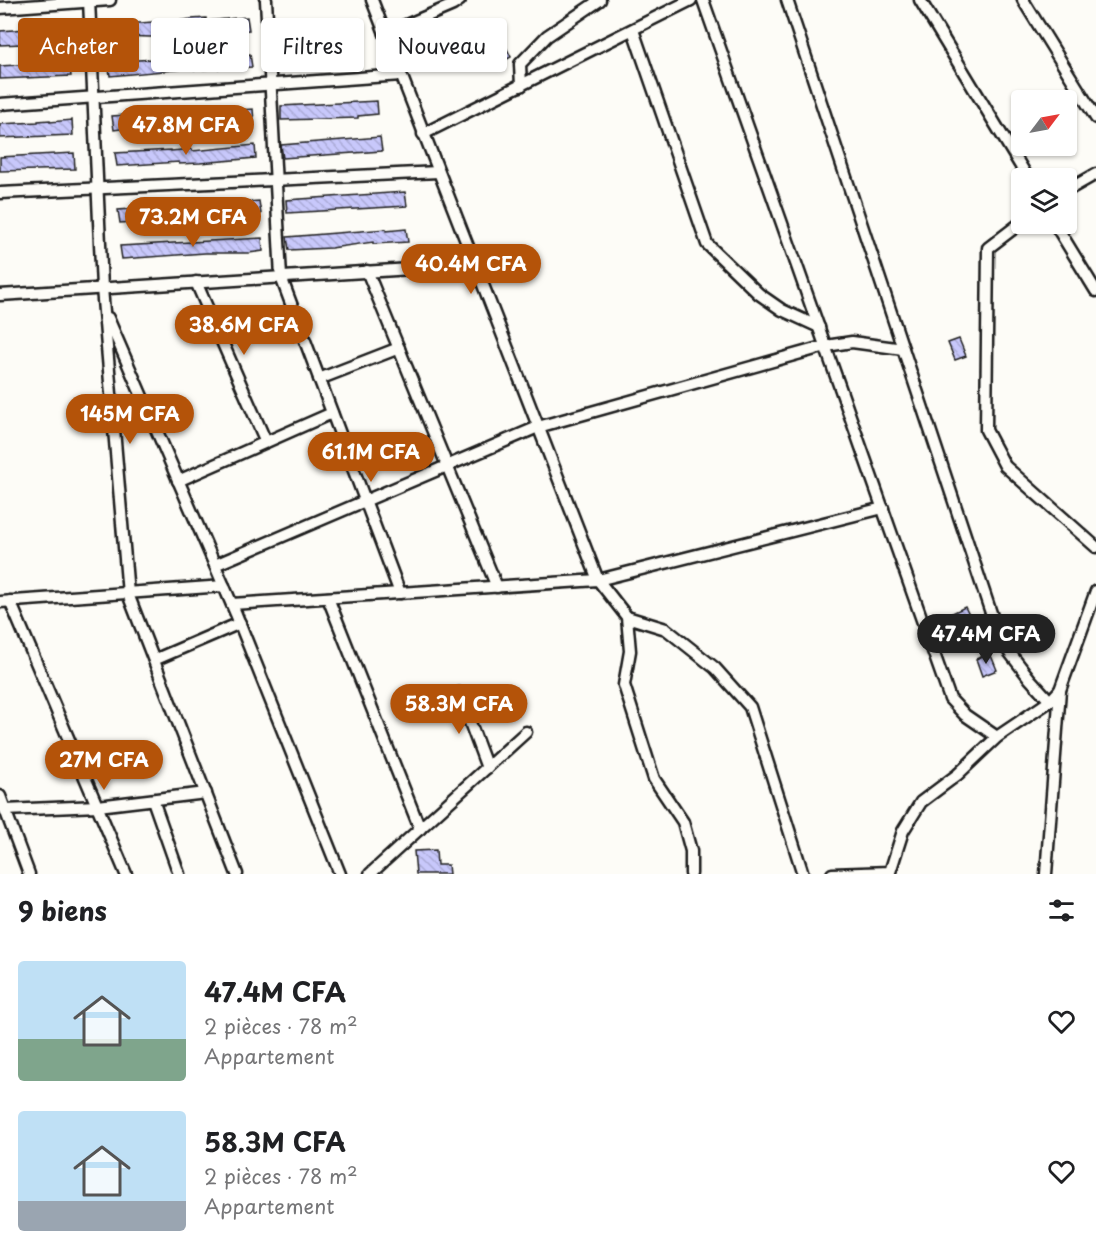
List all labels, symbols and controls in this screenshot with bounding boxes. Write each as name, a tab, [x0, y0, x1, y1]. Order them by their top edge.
chip: Acheter	[18, 18, 139, 72]
chip: Louer	[151, 18, 249, 72]
chip: Filtres	[261, 18, 364, 72]
chip: Nouveau	[376, 18, 507, 72]
north arrow	[1011, 90, 1077, 156]
map controls	[1011, 90, 1077, 234]
pin: 47.8M CFA	[117, 105, 255, 156]
text: 47.8M CFA	[132, 109, 240, 139]
button: layers	[1011, 168, 1077, 234]
pin: 73.2M CFA	[124, 197, 262, 248]
text: 73.2M CFA	[139, 201, 247, 231]
pin: 40.4M CFA	[402, 244, 540, 295]
text: 40.4M CFA	[415, 248, 527, 278]
pin: 38.6M CFA	[175, 305, 313, 356]
text: 38.6M CFA	[189, 309, 299, 339]
pin: 145M CFA	[68, 394, 192, 445]
text: 145M CFA	[80, 398, 180, 428]
pin: 61.1M CFA	[302, 432, 440, 483]
text: 61.1M CFA	[322, 436, 420, 466]
pin: 47.4M CFA	[917, 614, 1055, 665]
text: 47.4M CFA	[931, 618, 1041, 648]
pin: 58.3M CFA	[390, 684, 528, 735]
text: 58.3M CFA	[404, 688, 514, 718]
pin: 27M CFA	[49, 740, 159, 791]
text: 27M CFA	[59, 744, 149, 774]
text: 9 biens	[18, 891, 107, 930]
icon: filters	[1045, 894, 1078, 927]
text: 47.4M CFA	[204, 972, 346, 1011]
icon: home	[66, 985, 138, 1057]
icon: heart	[1045, 1005, 1078, 1038]
text: 2 pièces · 78 m²	[204, 1011, 357, 1041]
text: Appartement	[204, 1041, 334, 1071]
text: 58.3M CFA	[204, 1122, 346, 1161]
icon: home	[66, 1135, 138, 1207]
icon: heart	[1045, 1155, 1078, 1188]
text: 2 pièces · 78 m²	[204, 1161, 357, 1191]
text: Appartement	[204, 1191, 334, 1221]

